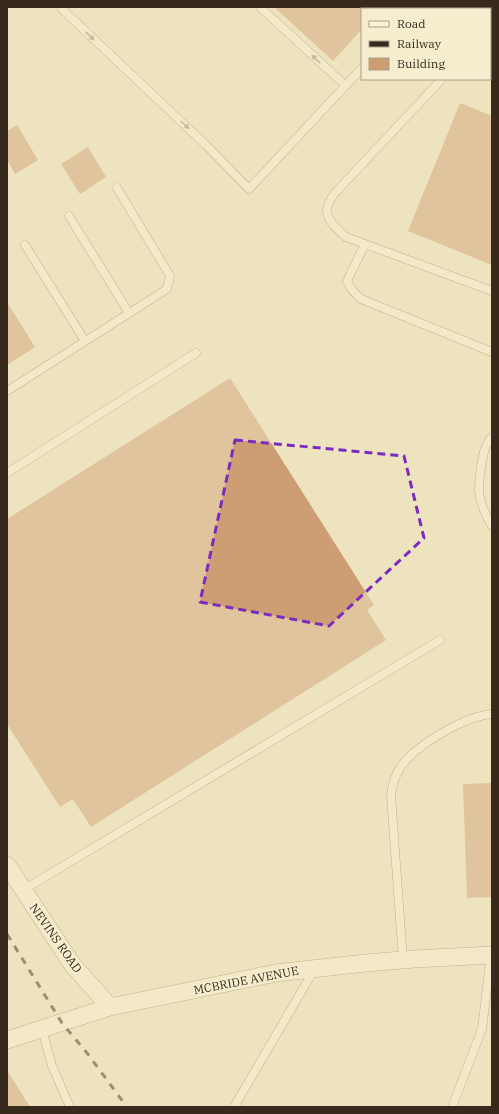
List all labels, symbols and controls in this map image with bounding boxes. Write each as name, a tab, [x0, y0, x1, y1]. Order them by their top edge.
legend	[361, 8, 491, 80]
text: Road	[397, 16, 426, 31]
one-way arrow	[85, 31, 95, 41]
text: Railway	[397, 36, 442, 51]
one-way arrow	[311, 54, 321, 64]
text: Building	[397, 56, 445, 71]
one-way arrow	[179, 121, 190, 130]
street label: NEVINS ROAD	[27, 900, 85, 976]
street label: MCBRIDE AVENUE	[192, 962, 300, 998]

